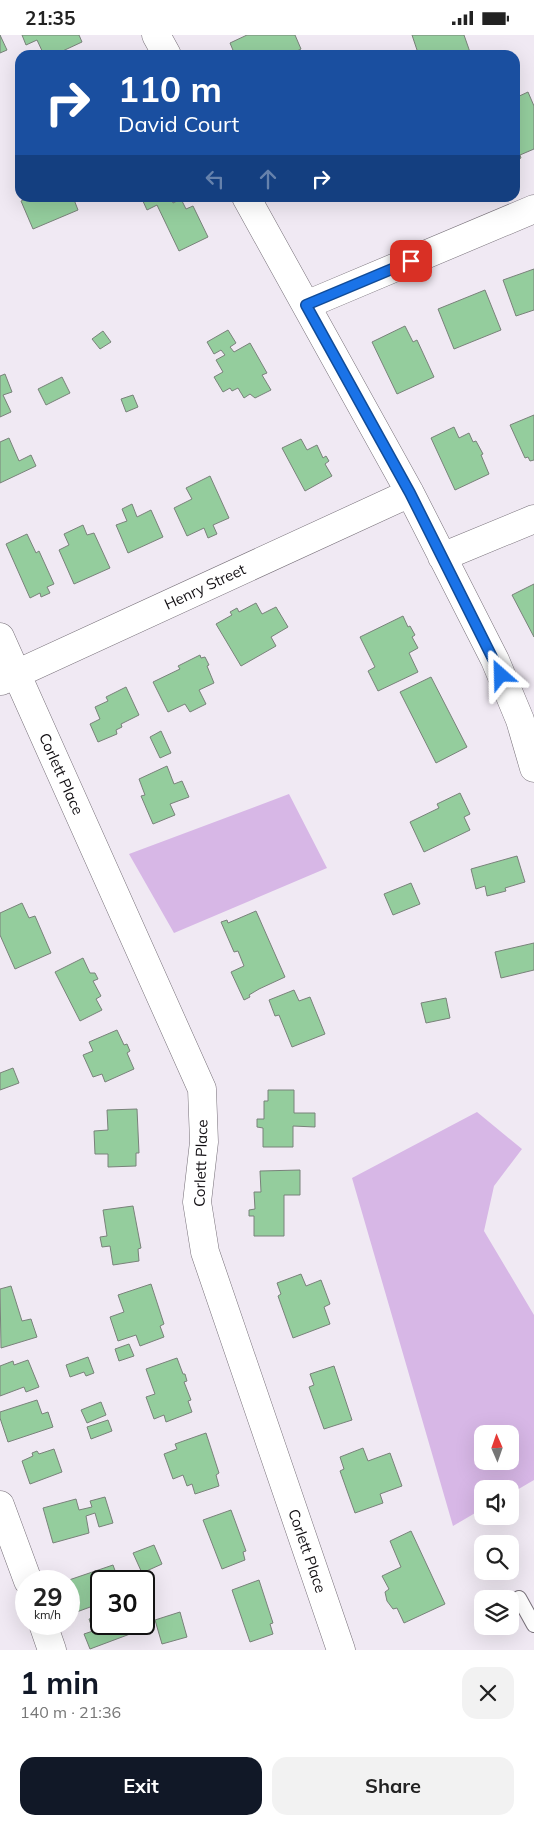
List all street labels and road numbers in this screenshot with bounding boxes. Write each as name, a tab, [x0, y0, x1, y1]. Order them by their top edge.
street label: Henry Street	[161, 559, 249, 614]
street label: Corlett Place	[35, 730, 88, 818]
street label: Corlett Place	[189, 1119, 212, 1207]
street label: Corlett Place	[284, 1506, 331, 1595]

